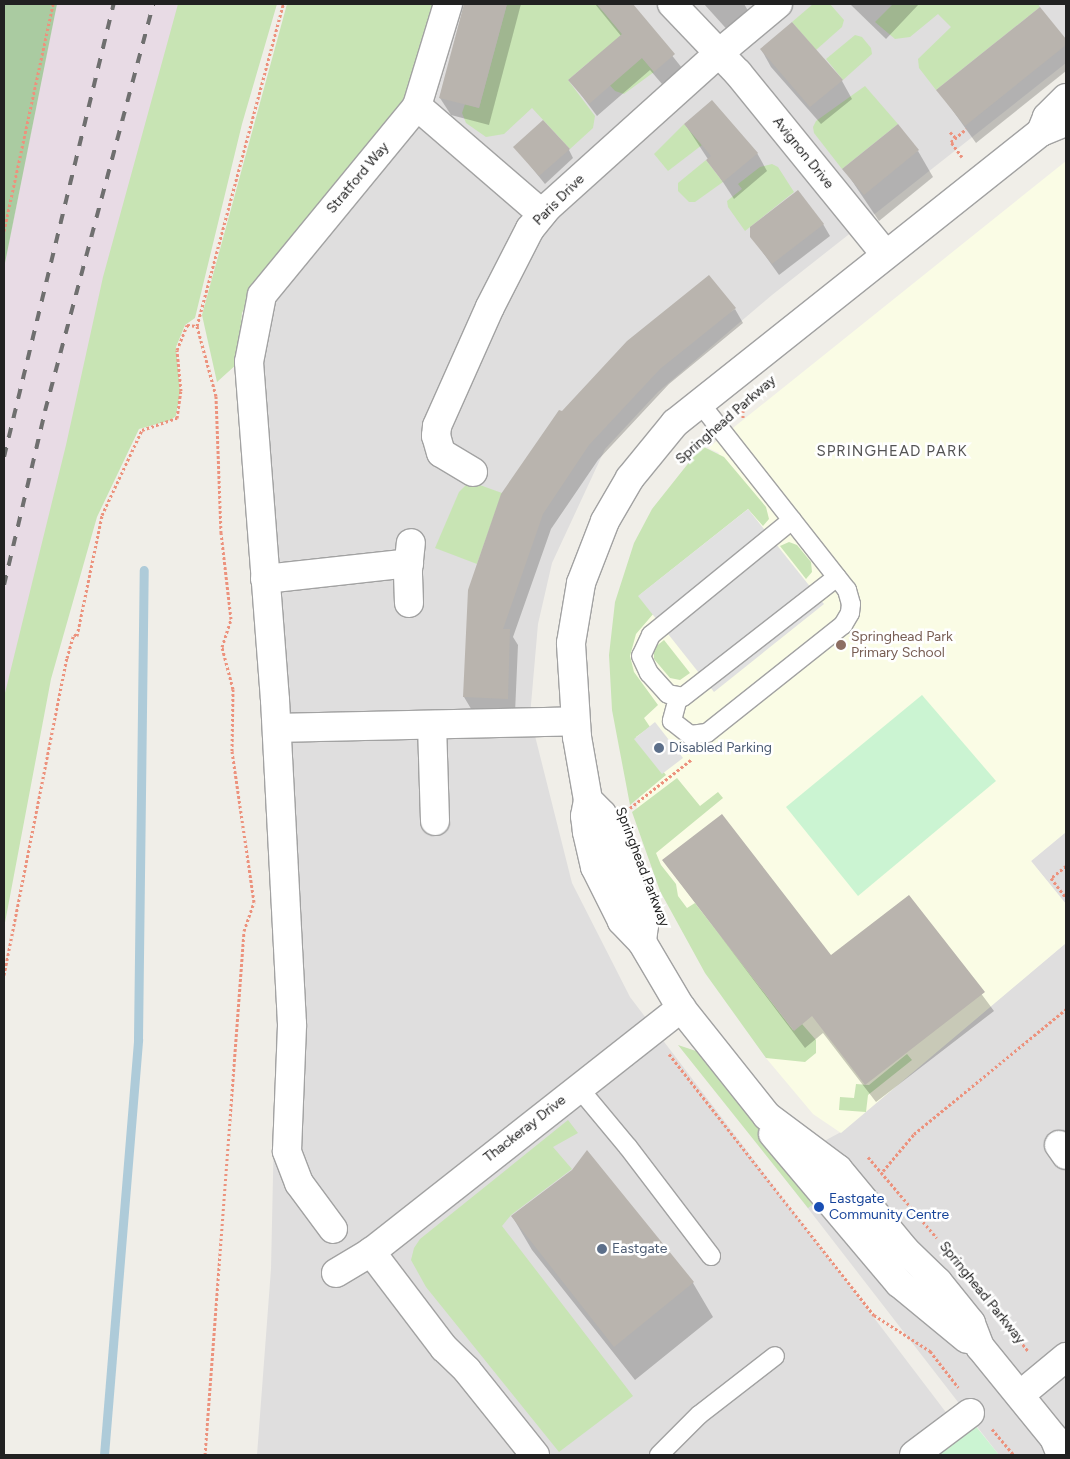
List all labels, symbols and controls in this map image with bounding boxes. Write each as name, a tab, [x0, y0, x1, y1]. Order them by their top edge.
street label: Avignon Drive	[769, 114, 837, 192]
street label: Stratford Way	[323, 139, 393, 217]
street label: Paris Drive	[530, 171, 588, 229]
street label: Springhead Parkway	[673, 372, 779, 468]
district label: SPRINGHEAD PARK	[815, 443, 969, 461]
place label: Springhead Park Primary School	[851, 629, 953, 662]
marker: Springhead Park Primary School	[835, 639, 847, 651]
place label: Disabled Parking	[669, 740, 772, 756]
marker: Disabled Parking	[653, 742, 665, 754]
street label: Springhead Parkway	[611, 805, 673, 929]
street label: Thackeray Drive	[481, 1092, 569, 1166]
place label: Eastgate Community Centre	[829, 1191, 949, 1224]
marker: Eastgate Community Centre	[813, 1201, 825, 1213]
street label: Springhead Parkway	[936, 1238, 1028, 1348]
place label: Eastgate	[612, 1241, 667, 1257]
marker: Eastgate	[596, 1243, 608, 1255]

